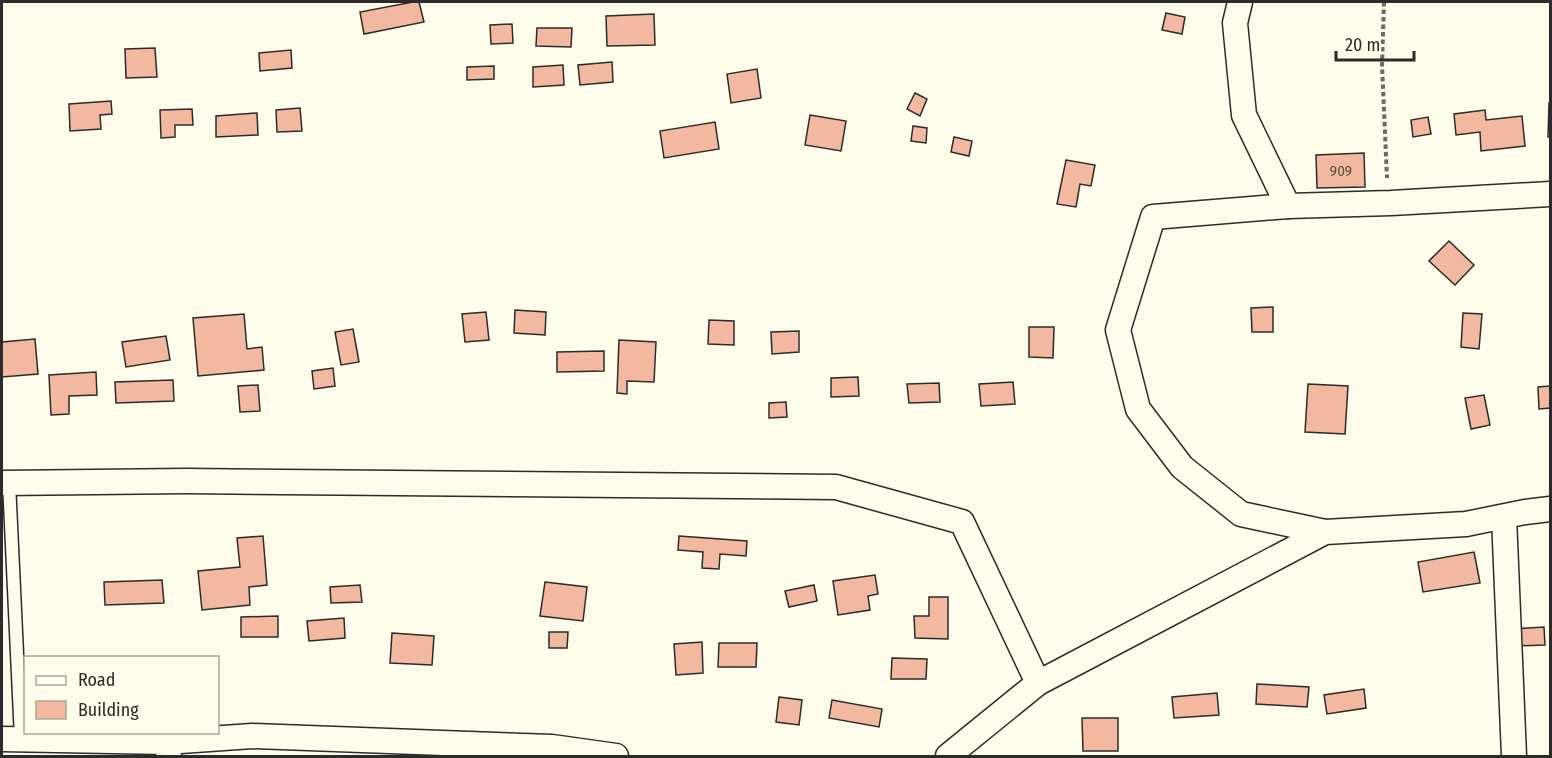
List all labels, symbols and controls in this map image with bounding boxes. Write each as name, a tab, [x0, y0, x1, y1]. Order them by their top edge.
scale bar	[1336, 24, 1414, 62]
text: 20 m	[1345, 34, 1380, 56]
house number: 909	[1330, 162, 1352, 180]
legend	[24, 656, 219, 734]
text: Road	[78, 669, 115, 691]
text: Building	[78, 699, 139, 721]

